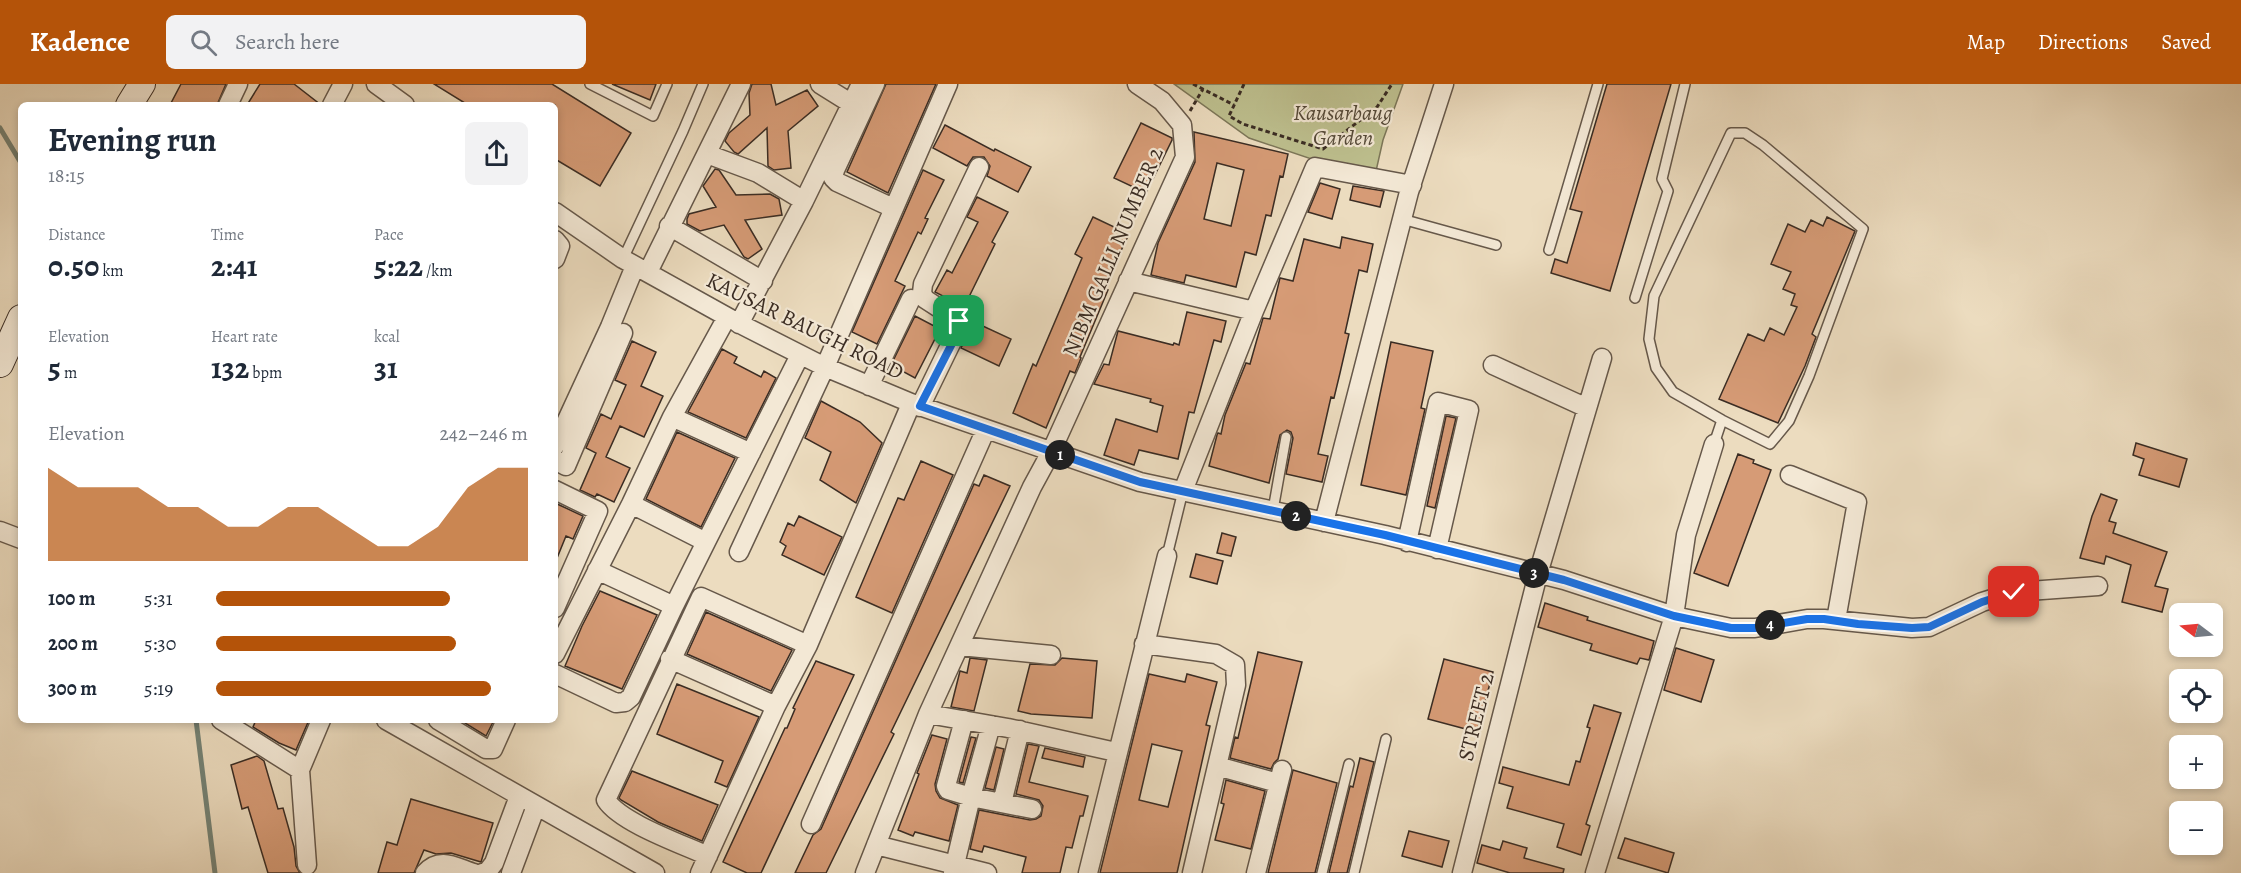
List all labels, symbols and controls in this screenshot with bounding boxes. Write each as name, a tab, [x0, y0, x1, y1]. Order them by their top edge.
search box	[166, 15, 586, 69]
text: Kadence	[30, 23, 130, 61]
icon: search	[187, 26, 220, 59]
text: Search here	[235, 27, 340, 57]
text: Map	[1967, 28, 2005, 56]
text: Directions	[2038, 28, 2128, 56]
text: Saved	[2161, 28, 2211, 56]
park label: Kausarbaug Garden	[1293, 98, 1393, 153]
text: Evening run	[48, 117, 217, 162]
button: share	[465, 122, 528, 185]
street label: NIBM GALLI NUMBER 2	[1055, 143, 1171, 361]
text: 18:15	[48, 162, 85, 189]
text: Distance	[48, 224, 105, 246]
text: Time	[211, 224, 244, 246]
text: Pace	[374, 224, 404, 246]
text: 0.50	[48, 246, 99, 286]
text: 2:41	[211, 246, 257, 286]
text: 5:22	[374, 246, 423, 286]
text: km	[99, 260, 124, 282]
text: /km	[423, 260, 453, 282]
street label: KAUSAR BAUGH ROAD	[701, 265, 909, 387]
pin	[933, 295, 984, 346]
icon: arrive	[942, 304, 975, 337]
text: Elevation	[48, 326, 109, 348]
text: Heart rate	[211, 326, 278, 348]
text: kcal	[374, 326, 400, 348]
text: 5	[48, 348, 61, 388]
text: 132	[211, 348, 249, 388]
text: 31	[374, 348, 398, 388]
text: m	[61, 362, 77, 384]
text: bpm	[249, 362, 282, 384]
text: Elevation	[48, 420, 125, 447]
text: 242–246 m	[439, 420, 528, 447]
pin: 1	[1045, 440, 1075, 470]
text: 1	[1057, 444, 1063, 466]
pin: 2	[1281, 501, 1311, 531]
text: 2	[1292, 505, 1300, 527]
pin: 3	[1519, 558, 1549, 588]
text: 3	[1531, 562, 1537, 584]
pin	[1988, 566, 2039, 617]
icon: check	[1997, 575, 2030, 608]
text: 100 m	[48, 585, 96, 612]
text: 5:31	[144, 585, 173, 612]
north arrow	[2169, 603, 2223, 657]
map controls	[2169, 603, 2223, 855]
pin: 4	[1755, 610, 1785, 640]
text: 4	[1766, 614, 1774, 636]
text: 200 m	[48, 630, 98, 657]
text: 5:30	[144, 630, 176, 657]
button: locate	[2169, 669, 2223, 723]
street label: STREET 2	[1451, 670, 1501, 764]
text: 300 m	[48, 675, 97, 702]
text: 5:19	[144, 675, 173, 702]
button: +	[2169, 735, 2223, 789]
button: −	[2169, 801, 2223, 855]

